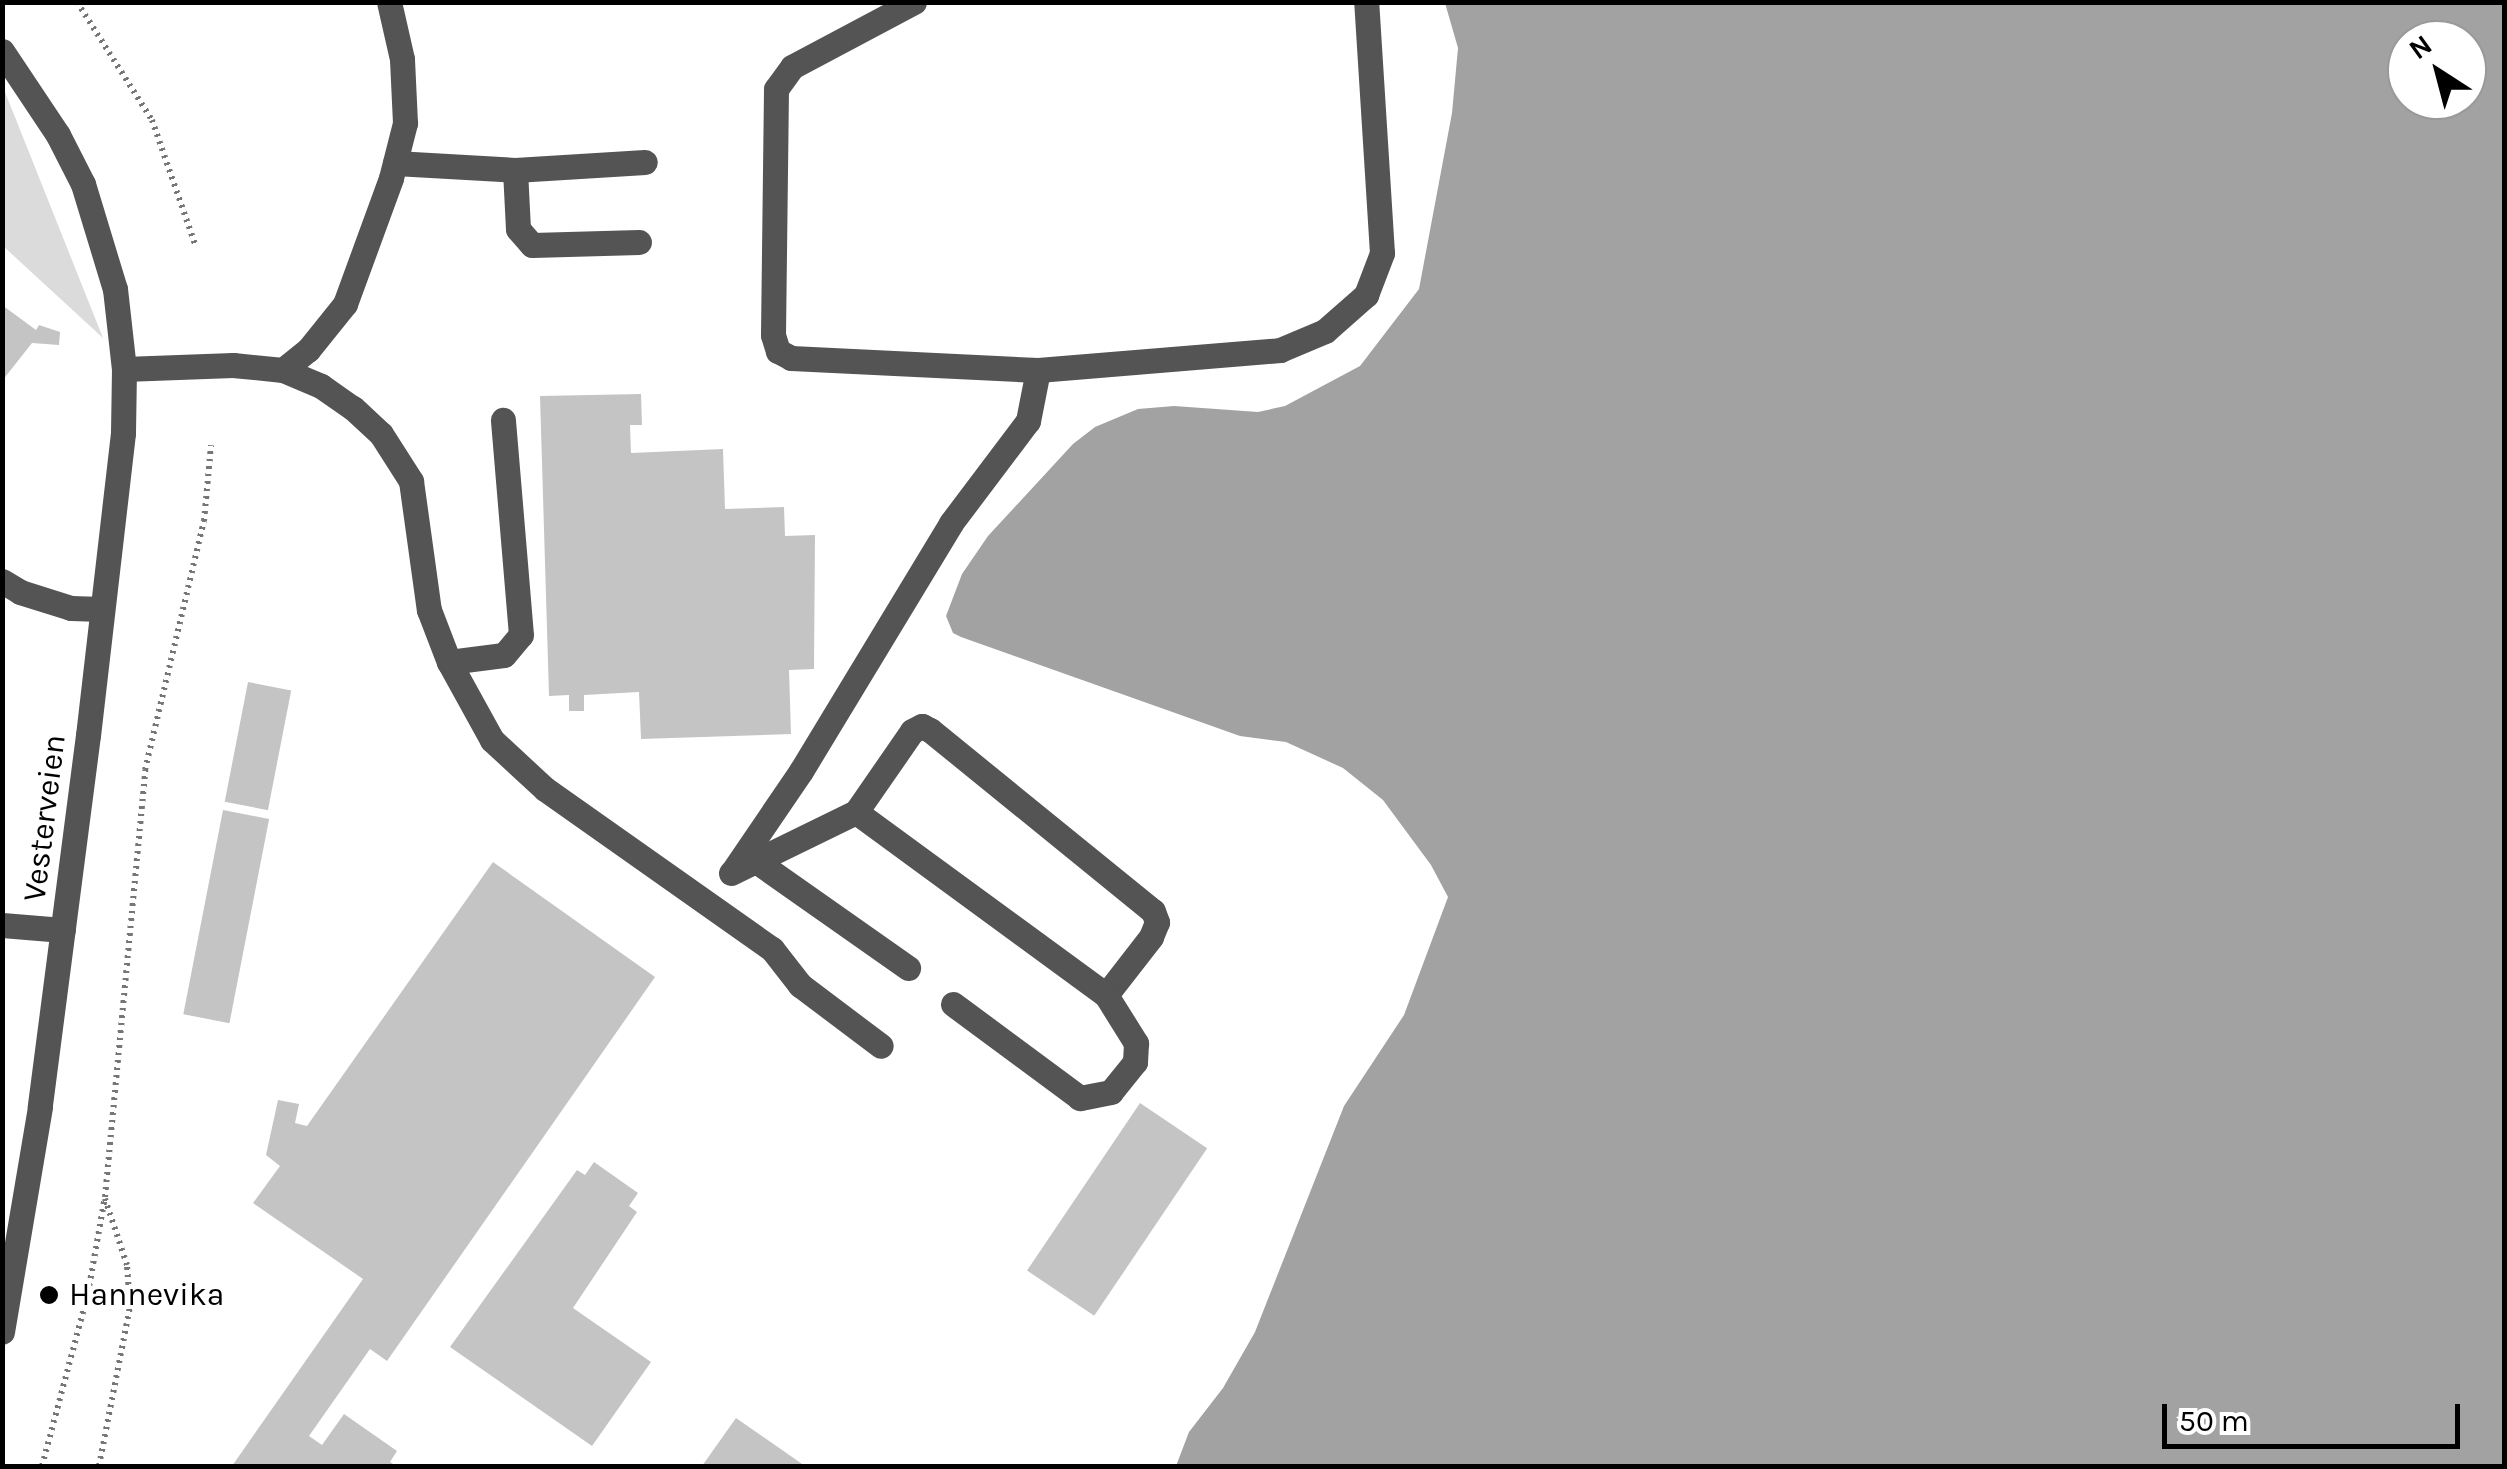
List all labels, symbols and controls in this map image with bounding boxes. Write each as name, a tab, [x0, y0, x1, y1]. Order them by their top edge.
north arrow	[2387, 20, 2487, 120]
text: N	[2402, 28, 2438, 66]
street label: Vesterveien	[16, 732, 74, 904]
place label: Hannevika	[69, 1276, 224, 1314]
marker: Hannevika	[38, 1284, 60, 1306]
scale bar	[2167, 1384, 2464, 1446]
text: 50 m	[2179, 1403, 2249, 1439]

